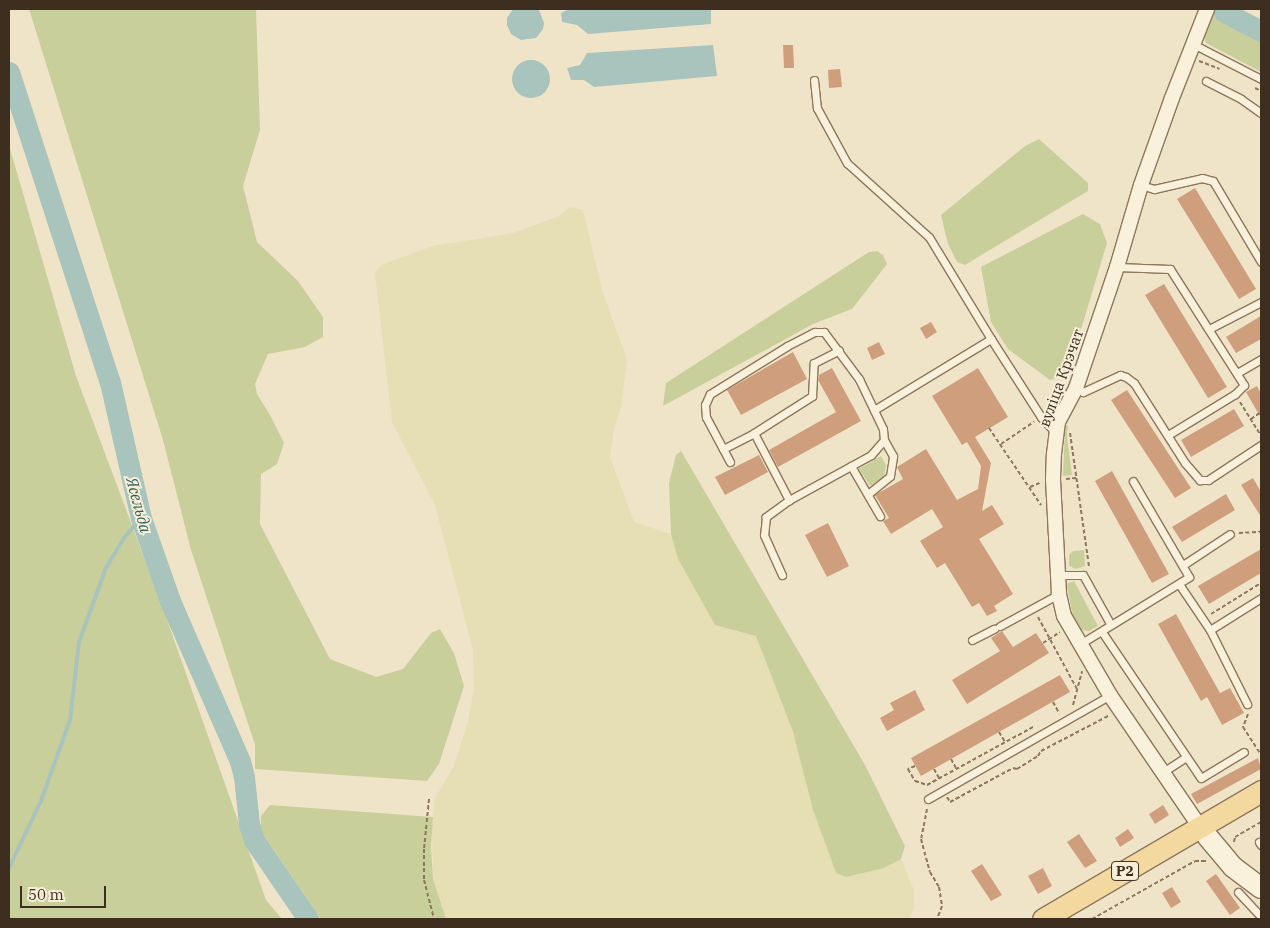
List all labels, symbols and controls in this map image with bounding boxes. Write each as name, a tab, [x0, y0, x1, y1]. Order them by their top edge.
street label: вуліца Крэчат	[1035, 326, 1087, 430]
water label: Ясельда	[122, 475, 156, 535]
road number: Р2	[1110, 859, 1140, 882]
scale bar	[22, 876, 109, 908]
text: 50 m	[28, 885, 64, 904]

